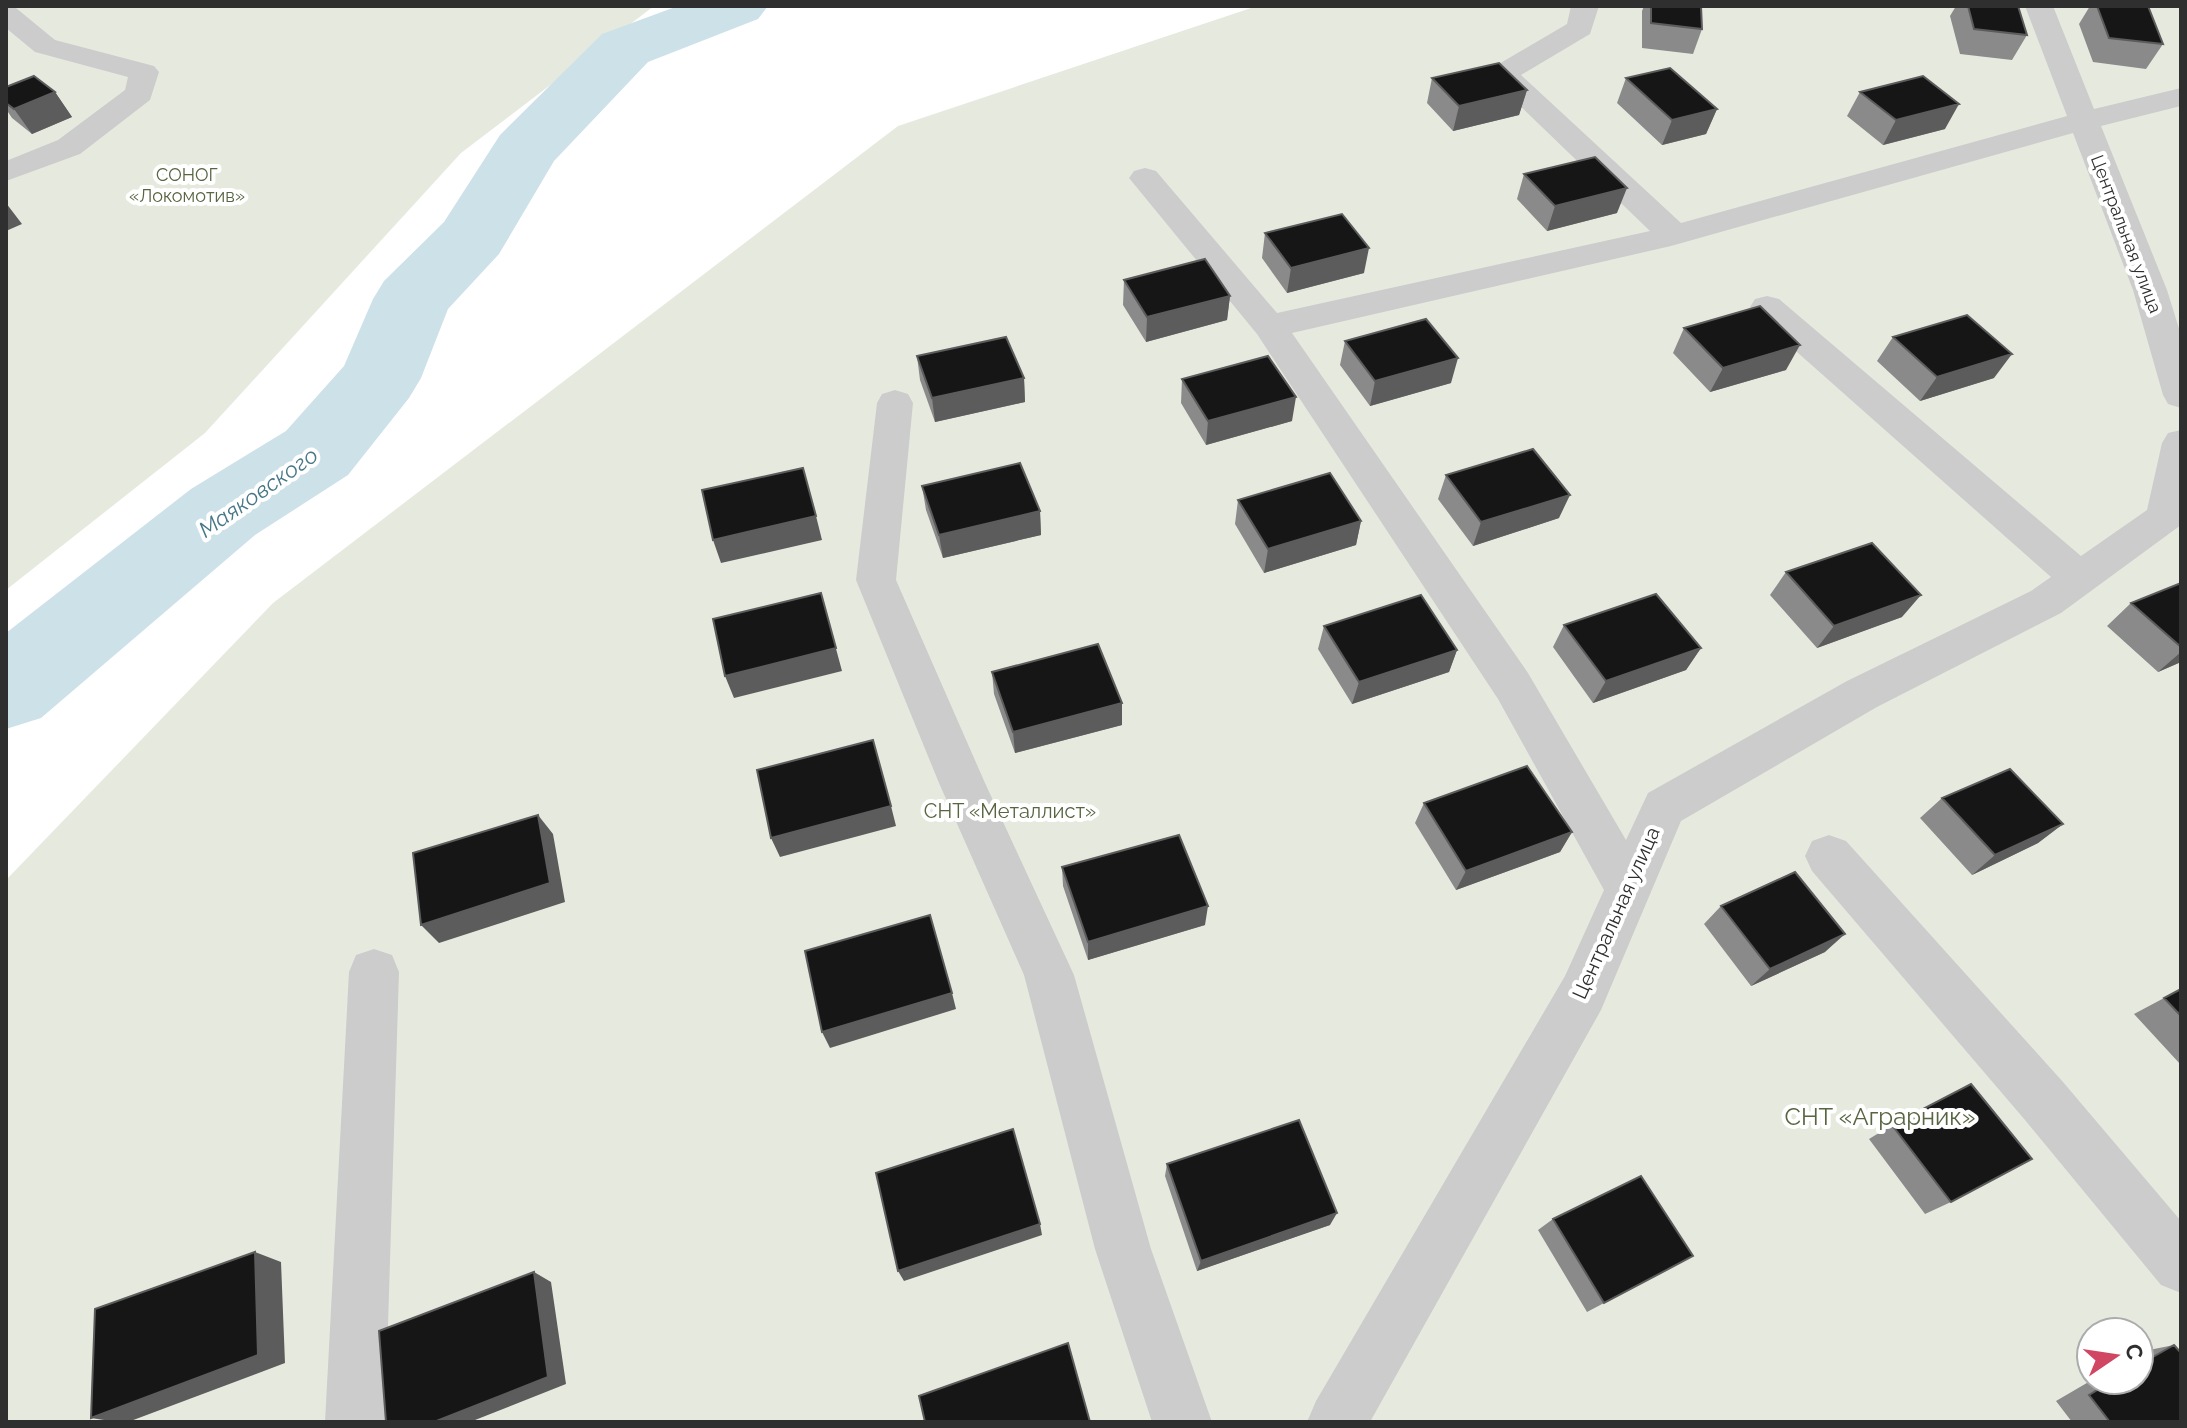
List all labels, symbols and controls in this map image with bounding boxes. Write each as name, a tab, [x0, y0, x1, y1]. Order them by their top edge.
street label: Центральная улица	[2087, 152, 2166, 316]
park label: СОНОГ «Локомотив»	[129, 164, 245, 206]
water label: Маяковского	[193, 441, 323, 543]
park label: СНТ «Металлист»	[924, 799, 1096, 823]
street label: Центральная улица	[1567, 823, 1665, 1003]
park label: СНТ «Аграрник»	[1784, 1102, 1976, 1131]
north arrow	[2075, 1316, 2155, 1396]
text: С	[2120, 1341, 2149, 1362]

